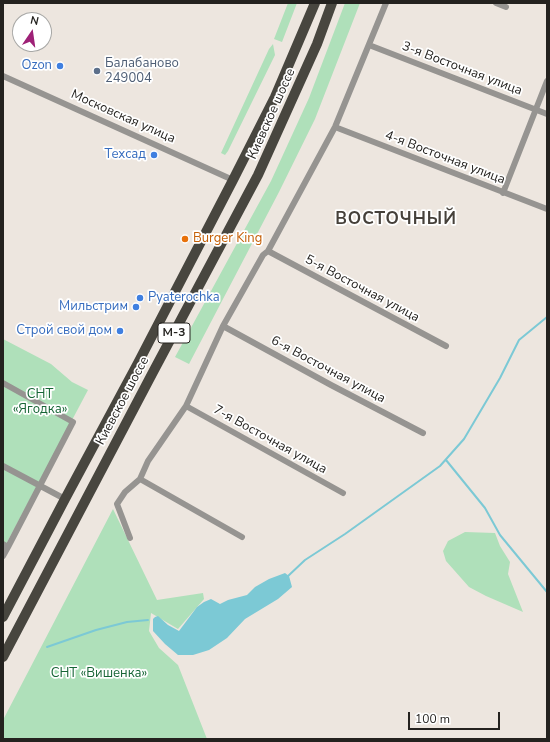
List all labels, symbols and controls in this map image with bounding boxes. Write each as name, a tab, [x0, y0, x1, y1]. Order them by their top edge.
north arrow	[12, 12, 52, 52]
text: N	[29, 13, 40, 29]
street label: 3-я Восточная улица	[400, 39, 524, 99]
place label: Балабаново 249004	[105, 56, 179, 87]
place label: Ozon	[22, 58, 52, 74]
marker: Ozon	[55, 61, 65, 71]
marker: Балабаново 249004	[92, 66, 102, 76]
street label: Киевское шоссе	[245, 66, 299, 162]
street label: Московская улица	[68, 87, 178, 147]
street label: 4-я Восточная улица	[383, 128, 507, 188]
place label: Техсад	[105, 147, 146, 163]
marker: Техсад	[149, 150, 159, 160]
district label: ВОСТОЧНЫЙ	[335, 210, 457, 230]
place label: Burger King	[193, 231, 262, 247]
marker: Burger King	[180, 234, 190, 244]
street label: 5-я Восточная улица	[302, 252, 422, 326]
place label: Pyaterochka	[148, 290, 220, 306]
marker: Pyaterochka	[135, 293, 145, 303]
place label: Мильстрим	[59, 299, 128, 315]
marker: Мильстрим	[131, 302, 141, 312]
place label: Строй свой дом	[16, 323, 112, 339]
road number: М-3	[158, 323, 190, 343]
marker: Строй свой дом	[115, 326, 125, 336]
street label: 6-я Восточная улица	[268, 333, 388, 407]
street label: Киевское шоссе	[93, 354, 153, 448]
park label: СНТ «Ягодка»	[13, 387, 67, 418]
street label: 7-я Восточная улица	[210, 402, 330, 478]
park label: СНТ «Вишенка»	[51, 666, 147, 682]
scale bar	[410, 704, 502, 730]
text: 100 m	[415, 711, 450, 727]

